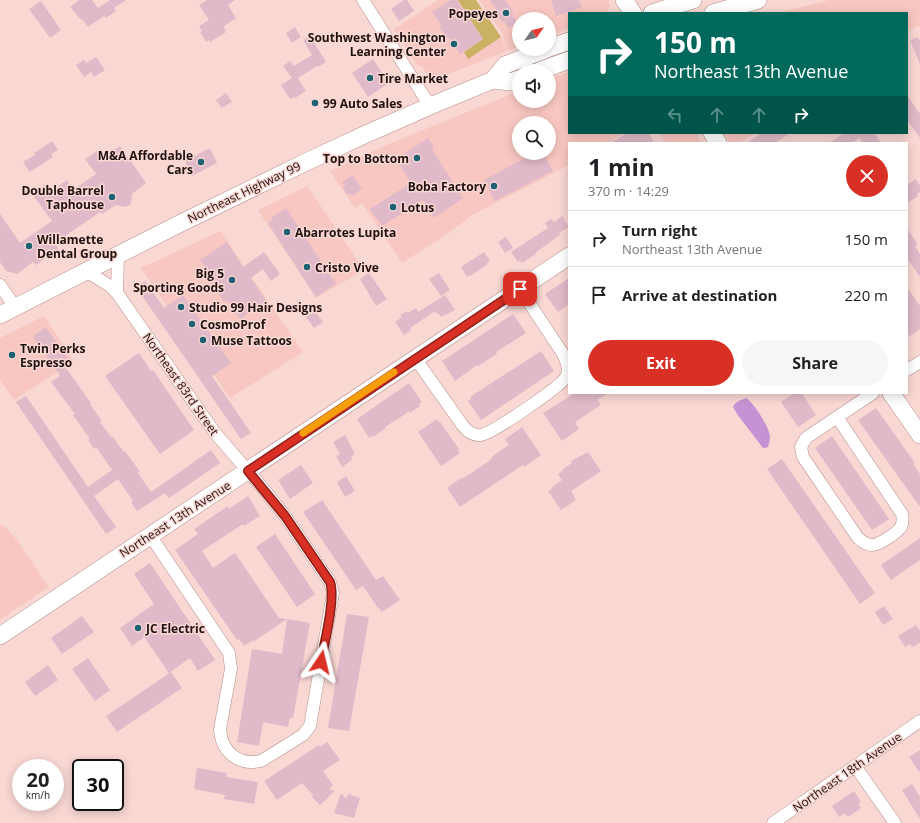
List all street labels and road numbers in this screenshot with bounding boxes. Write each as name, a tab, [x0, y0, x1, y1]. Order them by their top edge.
street label: Northeast Highway 99	[185, 157, 304, 227]
street label: Northeast 83rd Street	[139, 329, 223, 439]
street label: Northeast 13th Avenue	[116, 476, 234, 561]
street label: Northeast 18th Avenue	[789, 728, 905, 816]

